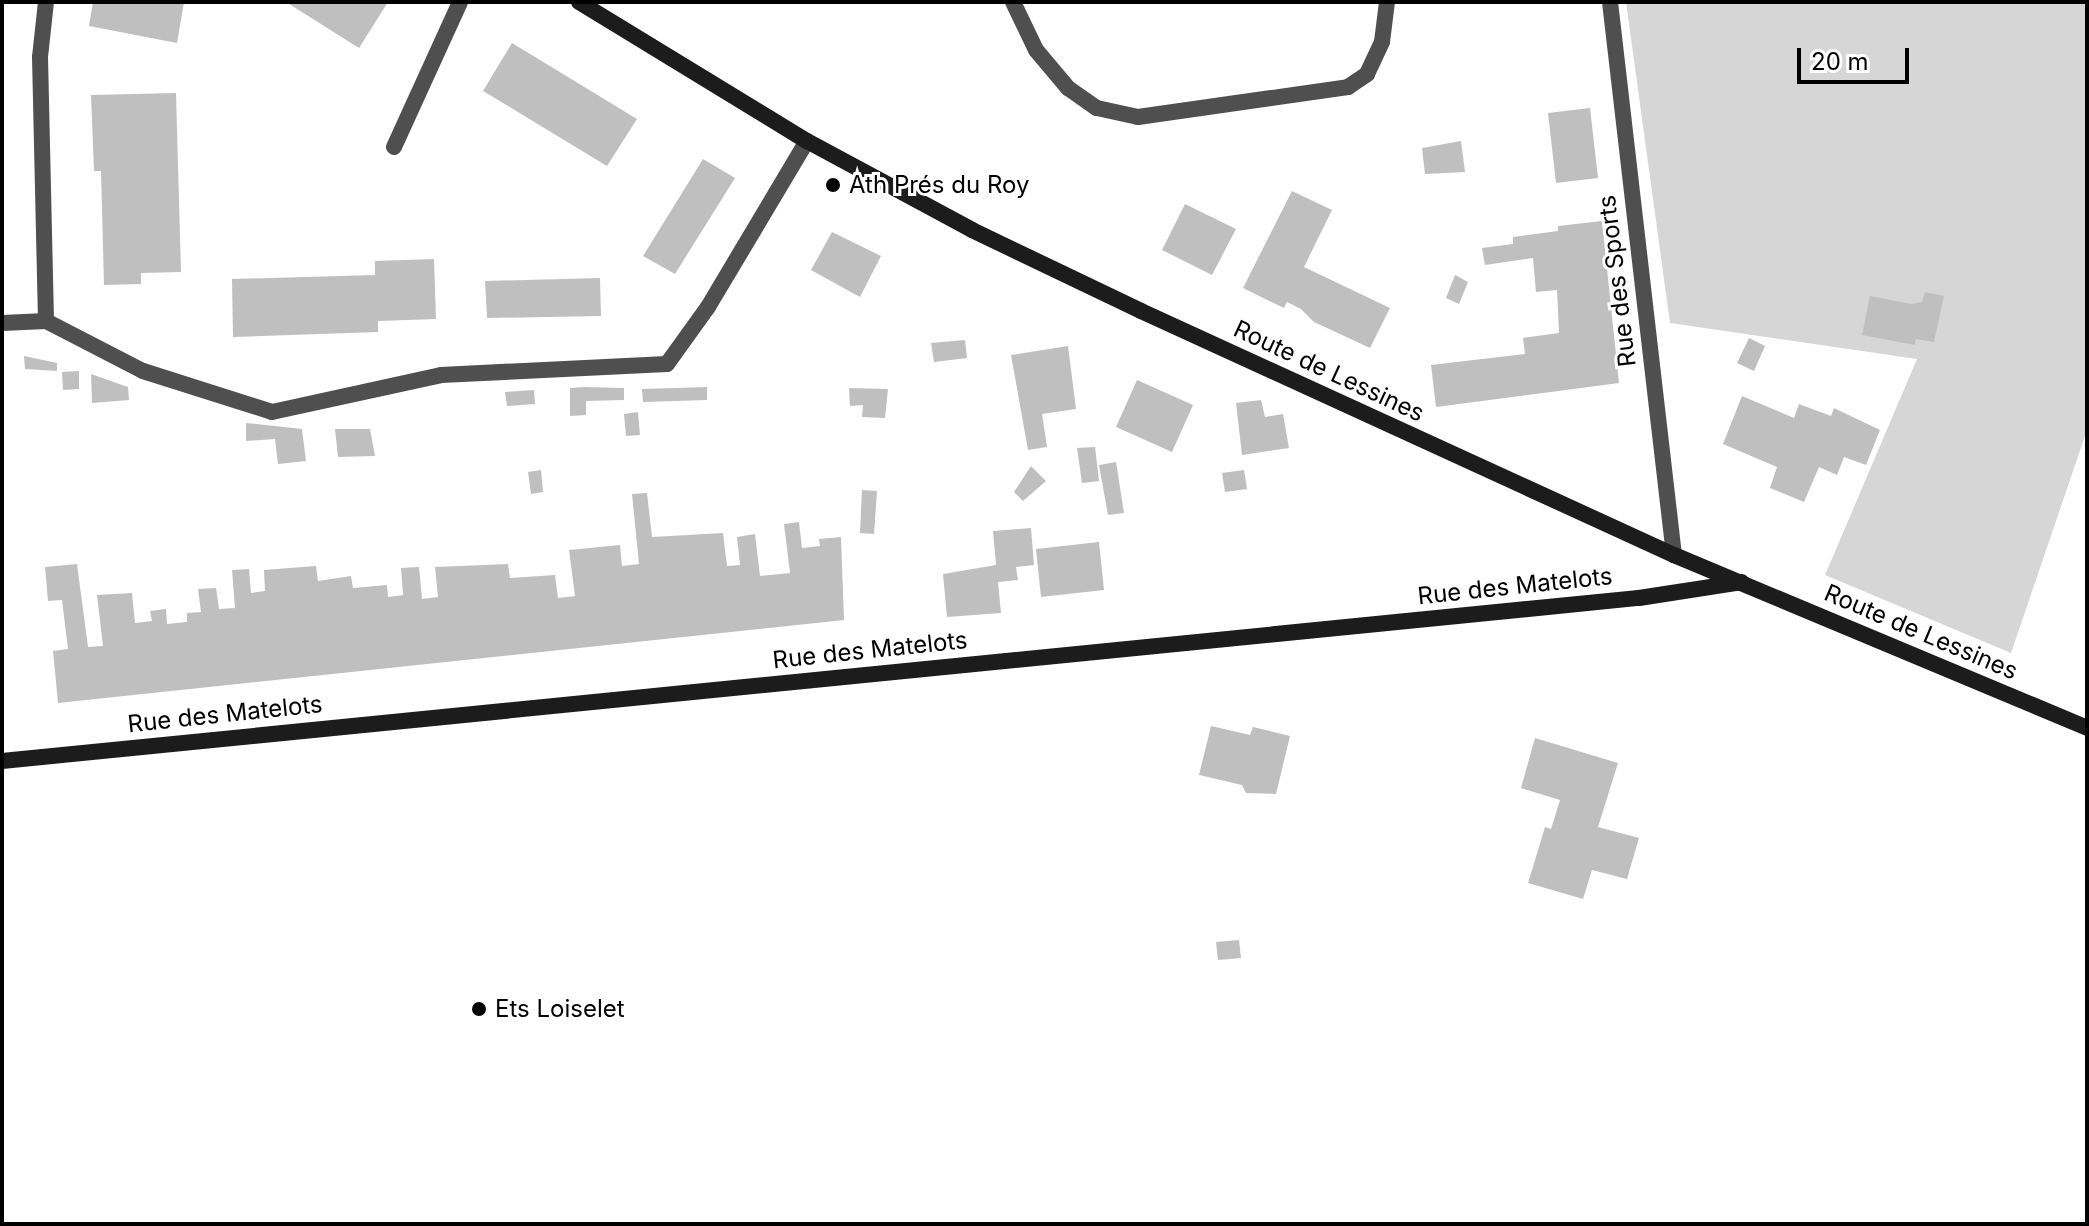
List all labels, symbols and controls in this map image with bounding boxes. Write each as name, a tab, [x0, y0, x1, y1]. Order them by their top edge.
scale bar	[1801, 32, 1913, 82]
text: 20 m	[1811, 47, 1869, 76]
place label: Ath Prés du Roy	[849, 171, 1029, 199]
marker: Ath Prés du Roy	[824, 176, 842, 194]
street label: Rue des Sports	[1592, 194, 1642, 368]
street label: Route de Lessines	[1229, 314, 1429, 428]
street label: Rue des Matelots	[1416, 561, 1614, 611]
street label: Route de Lessines	[1820, 578, 2022, 686]
street label: Rue des Matelots	[771, 625, 969, 675]
street label: Rue des Matelots	[126, 689, 324, 739]
place label: Ets Loiselet	[495, 995, 625, 1023]
marker: Ets Loiselet	[470, 1000, 488, 1018]

